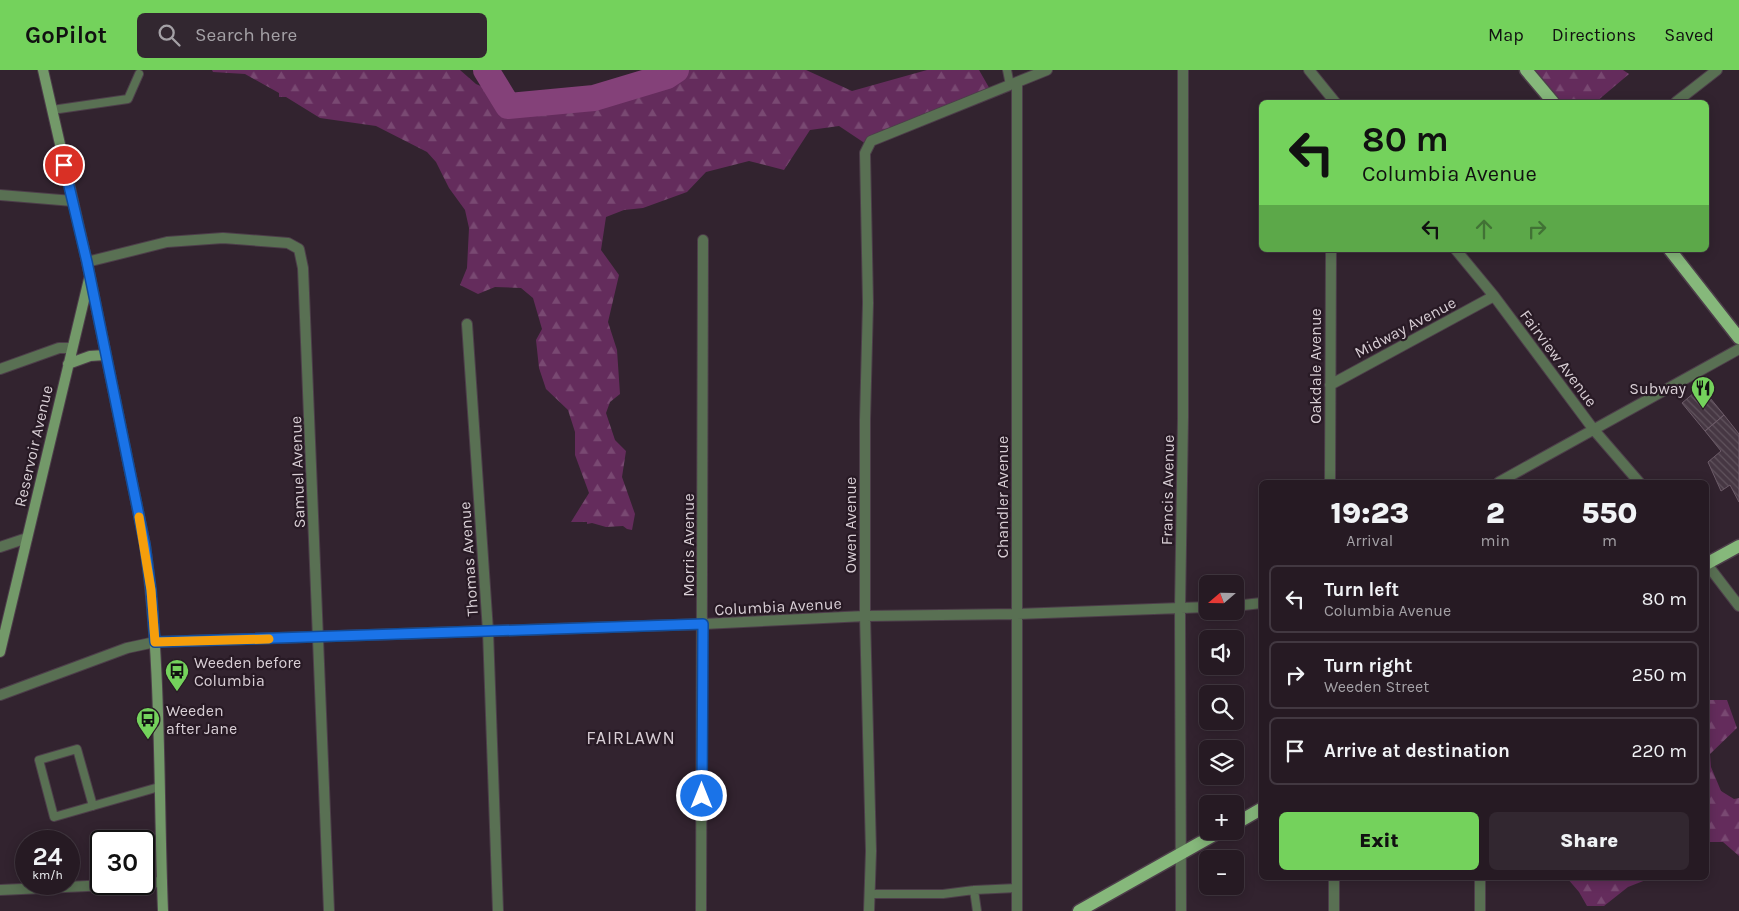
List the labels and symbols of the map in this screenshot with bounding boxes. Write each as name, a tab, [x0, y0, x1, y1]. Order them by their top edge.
pin	[43, 144, 85, 186]
street label: Midway Avenue	[1351, 293, 1459, 362]
street label: Fairview Avenue	[1516, 306, 1601, 411]
street label: Oakdale Avenue	[1306, 308, 1325, 424]
restaurant icon: Subway	[1690, 375, 1716, 409]
place label: Subway	[1629, 379, 1687, 398]
street label: Reservoir Avenue	[10, 383, 57, 509]
street label: Samuel Avenue	[286, 416, 309, 528]
street label: Francis Avenue	[1157, 435, 1178, 545]
street label: Chandler Avenue	[993, 436, 1012, 558]
street label: Owen Avenue	[841, 477, 860, 573]
street label: Morris Avenue	[679, 493, 698, 597]
street label: Thomas Avenue	[455, 501, 482, 617]
north arrow	[1199, 575, 1244, 620]
street label: Columbia Avenue	[714, 594, 842, 619]
place label: Weeden before Columbia	[194, 653, 301, 690]
bus stop icon: Weeden before Columbia	[164, 658, 190, 692]
place label: Weeden after Jane	[166, 701, 237, 738]
bus stop icon: Weeden after Jane	[135, 706, 161, 740]
district label: FAIRLAWN	[586, 727, 676, 749]
position arrow	[675, 769, 727, 821]
speed limit sign: 30	[90, 830, 155, 895]

